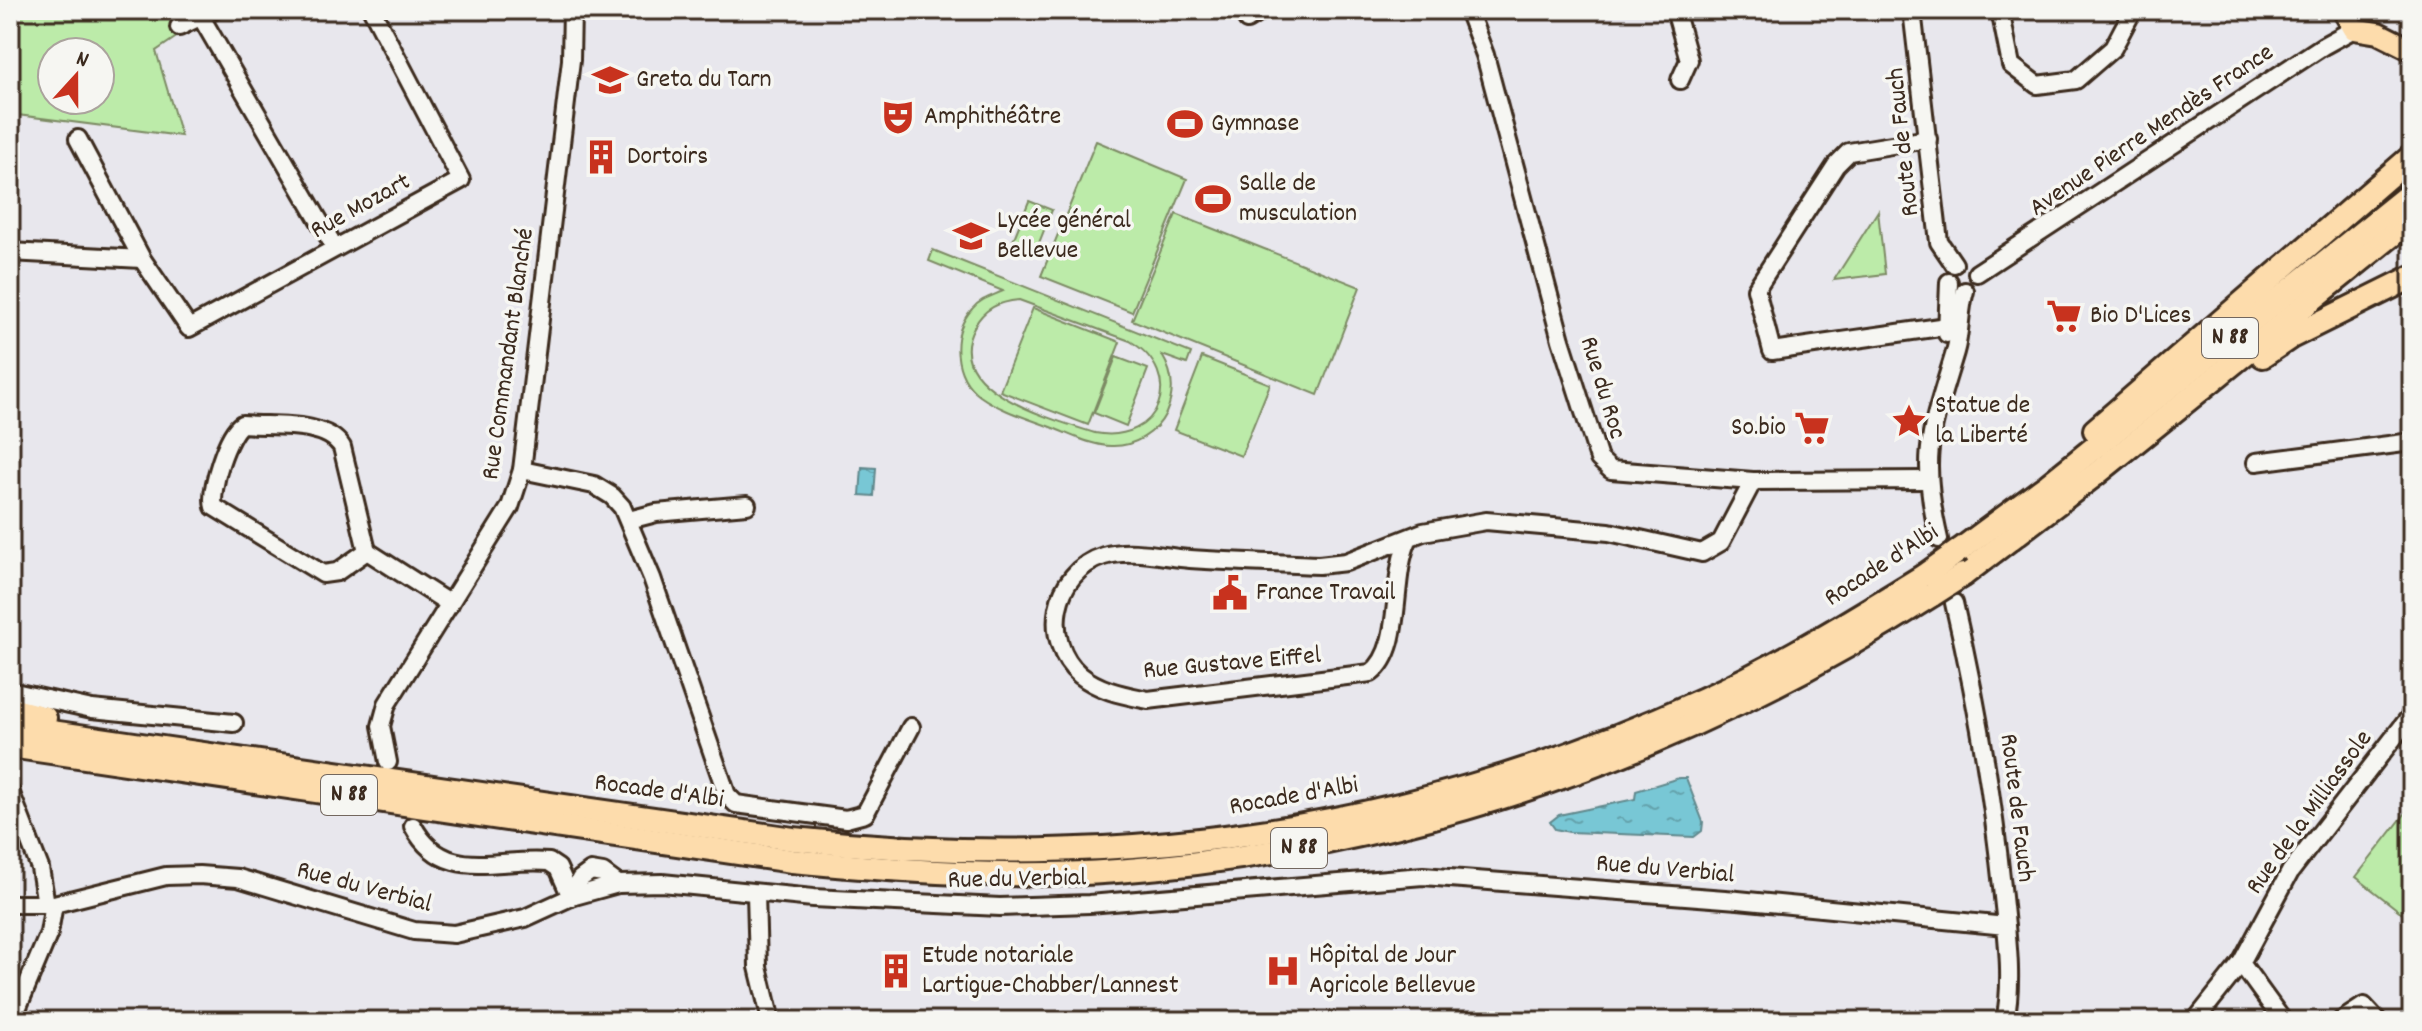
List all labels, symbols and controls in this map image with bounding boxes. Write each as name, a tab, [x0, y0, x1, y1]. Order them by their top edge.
street label: Avenue Pierre Mendès France	[2022, 35, 2282, 227]
north arrow	[36, 36, 116, 116]
text: N	[71, 44, 93, 77]
school or university icon: Greta du Tarn	[591, 61, 629, 99]
place label: Greta du Tarn	[636, 62, 772, 99]
street label: Route de Fauch	[1878, 66, 1930, 218]
theatre icon: Amphithéâtre	[879, 98, 917, 136]
place label: Amphithéâtre	[924, 99, 1061, 136]
sports icon: Gymnase	[1166, 105, 1204, 143]
place label: Gymnase	[1211, 106, 1299, 143]
building icon: Dortoirs	[582, 138, 620, 176]
place label: Dortoirs	[627, 139, 708, 176]
street label: Rue Mozart	[304, 164, 418, 250]
place label: Salle de musculation	[1239, 166, 1357, 233]
sports icon: Salle de musculation	[1194, 180, 1232, 218]
place label: Lycée général Bellevue	[997, 203, 1131, 270]
school or university icon: Lycée général Bellevue	[952, 217, 990, 255]
street label: Rue Commandant Blanché	[473, 226, 545, 482]
supermarket icon: Bio D'Lices	[2045, 297, 2083, 335]
place label: Bio D'Lices	[2090, 298, 2191, 335]
road number: N 88	[2202, 318, 2258, 358]
street label: Rue du Roc	[1569, 332, 1635, 444]
place label: Statue de la Liberté	[1935, 388, 2030, 455]
place icon: Statue de la Liberté	[1890, 402, 1928, 440]
supermarket icon: So.bio	[1793, 409, 1831, 447]
place label: So.bio	[1731, 410, 1786, 447]
street label: Rocade d'Albi	[1817, 515, 1947, 617]
public building icon: France Travail	[1211, 574, 1249, 612]
place label: France Travail	[1256, 575, 1396, 612]
street label: Rue Gustave Eiffel	[1142, 638, 1322, 690]
street label: Rue de la Milliassole	[2238, 723, 2382, 903]
street label: Route de Fauch	[1989, 732, 2043, 884]
street label: Rocade d'Albi	[592, 765, 726, 819]
street label: Rocade d'Albi	[1227, 767, 1362, 827]
road number: N 88	[321, 775, 377, 815]
road number: N 88	[1271, 828, 1327, 868]
street label: Rue du Verbial	[1594, 846, 1736, 894]
street label: Rue du Verbial	[292, 852, 436, 924]
street label: Rue du Verbial	[947, 860, 1087, 900]
place label: Etude notariale Lartigue-Chabber/Lannest	[922, 938, 1179, 1005]
place label: Hôpital de Jour Agricole Bellevue	[1309, 938, 1476, 1005]
building icon: Etude notariale Lartigue-Chabber/Lannest	[877, 952, 915, 990]
hospital icon: Hôpital de Jour Agricole Bellevue	[1264, 952, 1302, 990]

